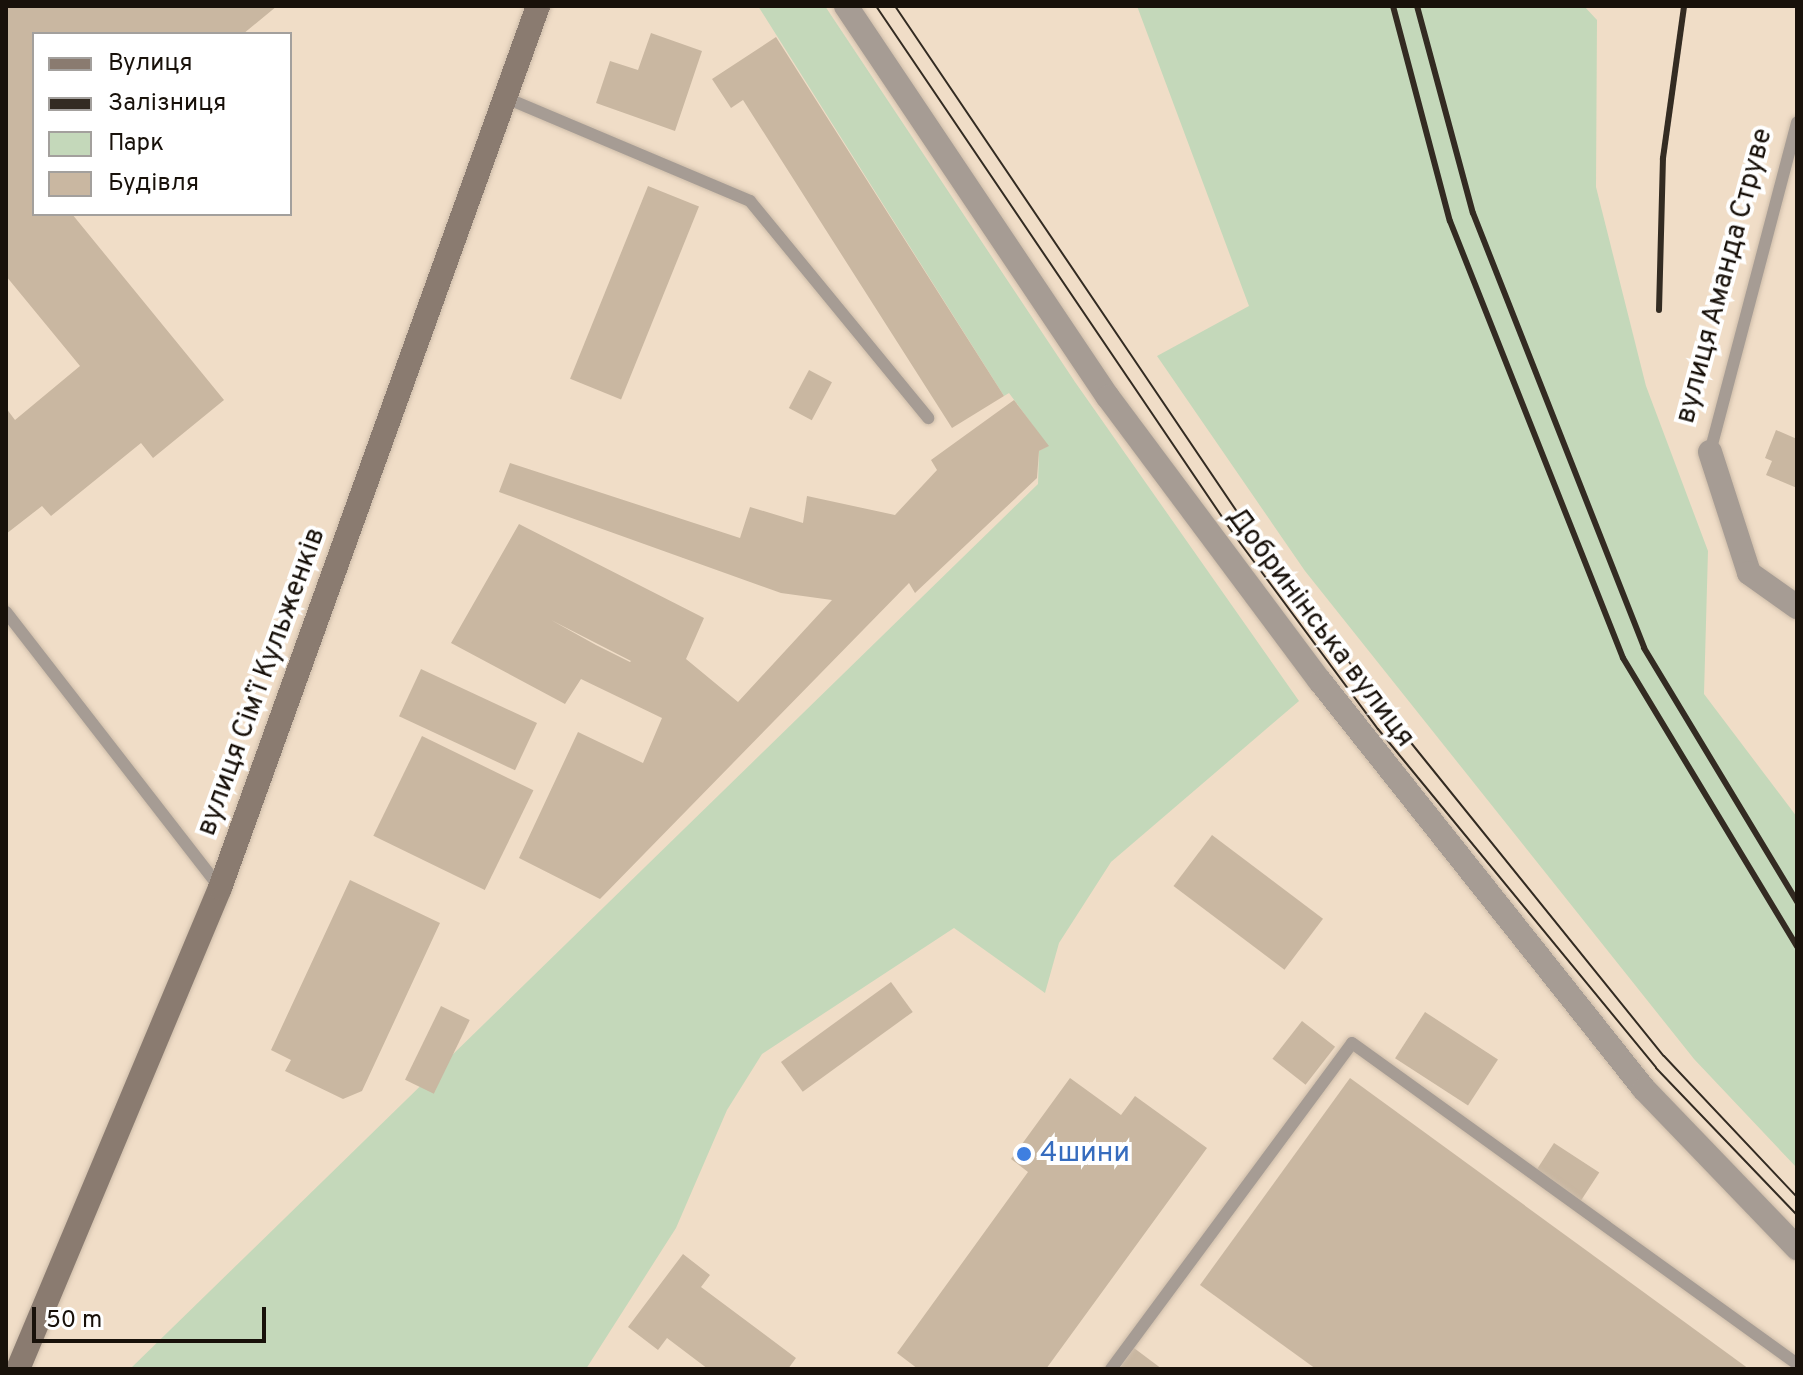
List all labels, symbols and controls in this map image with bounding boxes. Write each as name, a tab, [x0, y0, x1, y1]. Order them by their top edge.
legend	[32, 32, 292, 216]
text: Вулиця	[108, 49, 192, 79]
text: Залізниця	[108, 89, 226, 119]
street label: вулиця Аманда Струве	[1669, 124, 1781, 428]
text: Парк	[108, 129, 164, 159]
text: Будівля	[108, 169, 199, 199]
street label: Добринінська вулиця	[1219, 502, 1421, 754]
street label: вулиця Сімʼї Кульженків	[191, 524, 333, 840]
place label: 4шини	[1040, 1137, 1130, 1171]
marker: 4шини	[1015, 1145, 1033, 1163]
scale bar	[36, 1291, 270, 1341]
text: 50 m	[46, 1306, 102, 1336]

